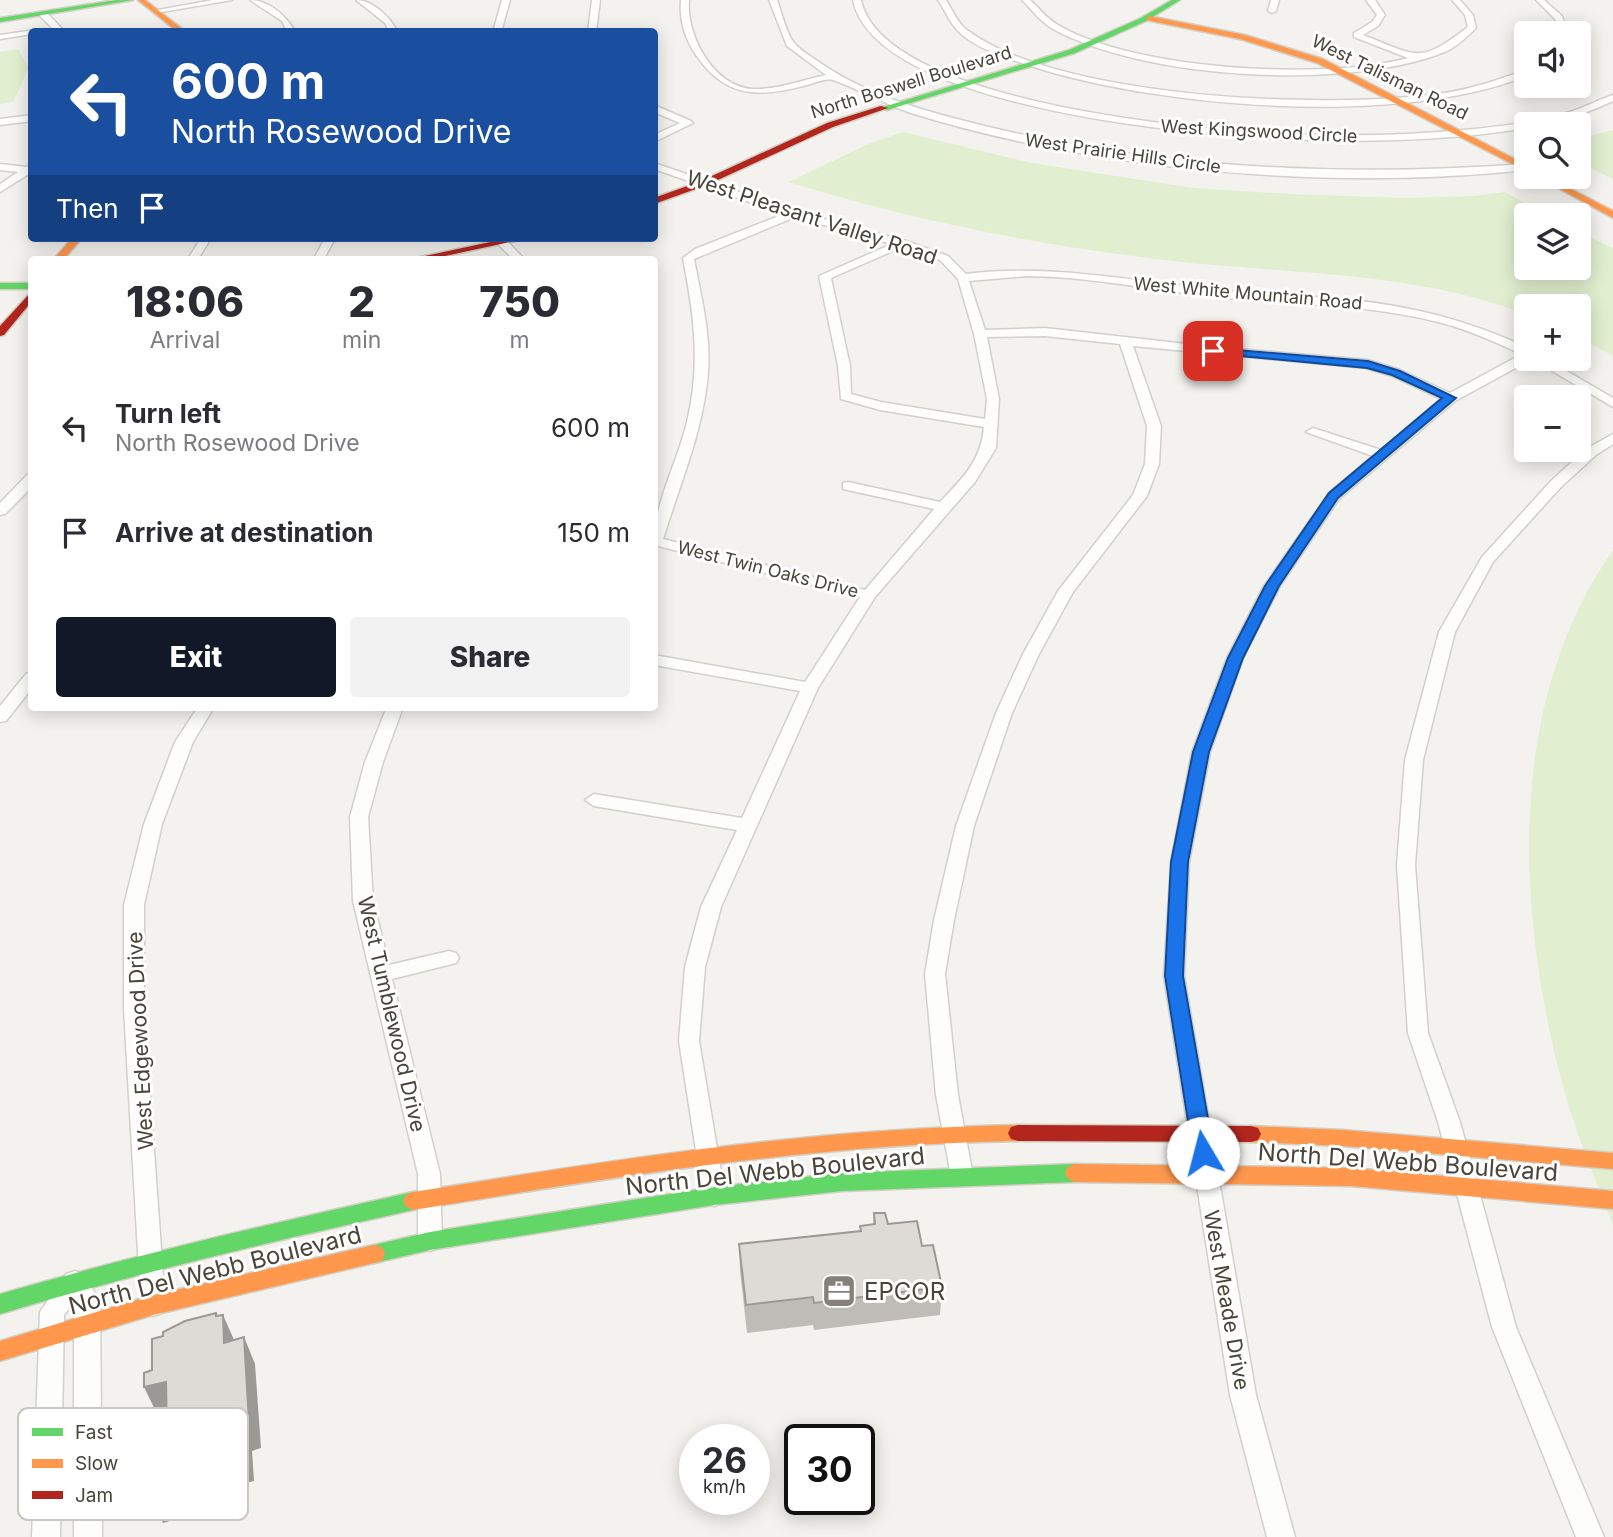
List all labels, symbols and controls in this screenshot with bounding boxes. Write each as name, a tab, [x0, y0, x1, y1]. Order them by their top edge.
map controls	[1514, 21, 1591, 462]
button: sound	[1514, 21, 1591, 98]
street label: West Talisman Road	[1308, 30, 1472, 124]
street label: North Boswell Boulevard	[808, 41, 1014, 123]
text: 600 m	[171, 52, 325, 111]
icon: left	[56, 56, 147, 147]
text: North Rosewood Drive	[171, 112, 512, 151]
button: search	[1514, 112, 1591, 189]
street label: West Kingswood Circle	[1160, 115, 1358, 147]
street label: West Prairie Hills Circle	[1024, 129, 1222, 177]
street label: West Pleasant Valley Road	[683, 165, 941, 269]
icon: arrive	[133, 189, 171, 227]
text: Then	[56, 193, 119, 224]
button: layers	[1514, 203, 1591, 280]
street label: West White Mountain Road	[1133, 273, 1363, 313]
text: 18:06	[126, 276, 244, 327]
text: 2	[348, 276, 375, 327]
text: 750	[479, 276, 560, 327]
button: +	[1514, 294, 1591, 371]
pin	[1183, 321, 1243, 381]
text: Arrival	[150, 326, 220, 354]
text: min	[342, 326, 381, 354]
text: m	[510, 326, 530, 354]
icon: arrive	[1194, 332, 1232, 370]
button: −	[1514, 385, 1591, 462]
text: Turn left	[115, 398, 221, 429]
icon: left	[56, 409, 94, 447]
text: 600 m	[551, 412, 630, 443]
text: North Rosewood Drive	[115, 429, 360, 457]
icon: arrive	[56, 514, 94, 552]
text: Arrive at destination	[115, 517, 374, 548]
text: 150 m	[557, 517, 630, 548]
street label: West Twin Oaks Drive	[675, 536, 861, 602]
button: Exit	[56, 617, 336, 697]
button: Share	[350, 617, 630, 697]
street label: West Tumblewood Drive	[353, 894, 431, 1134]
street label: West Edgewood Drive	[122, 931, 158, 1151]
position arrow	[1166, 1116, 1240, 1190]
street label: North Del Webb Boulevard	[1257, 1137, 1559, 1187]
street label: North Del Webb Boulevard	[624, 1141, 926, 1201]
street label: West Meade Drive	[1199, 1208, 1255, 1392]
street label: North Del Webb Boulevard	[66, 1220, 364, 1320]
office icon: EPCOR	[820, 1272, 858, 1310]
place label: EPCOR	[864, 1277, 945, 1306]
legend	[18, 1408, 248, 1520]
text: Fast	[75, 1421, 113, 1444]
speed limit sign: 30	[784, 1424, 875, 1515]
text: 26	[702, 1439, 747, 1481]
text: Slow	[75, 1452, 118, 1475]
text: km/h	[703, 1476, 746, 1497]
text: Jam	[75, 1484, 113, 1507]

